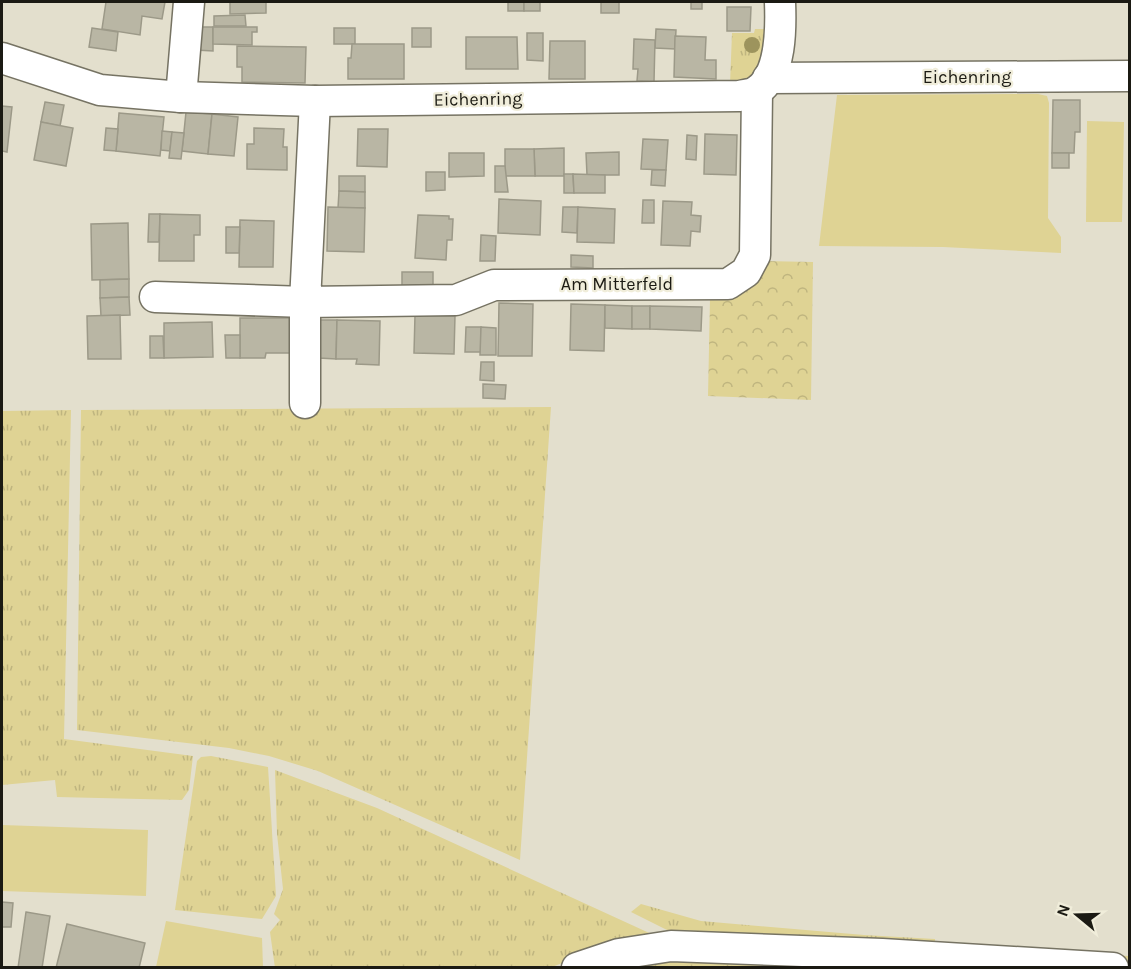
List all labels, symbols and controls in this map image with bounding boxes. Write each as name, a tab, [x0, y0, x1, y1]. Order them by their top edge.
street label: Eichenring	[923, 66, 1011, 88]
street label: Eichenring	[433, 87, 523, 111]
street label: Am Mitterfeld	[561, 273, 673, 295]
north arrow	[1047, 885, 1107, 945]
text: N	[1052, 902, 1074, 919]

